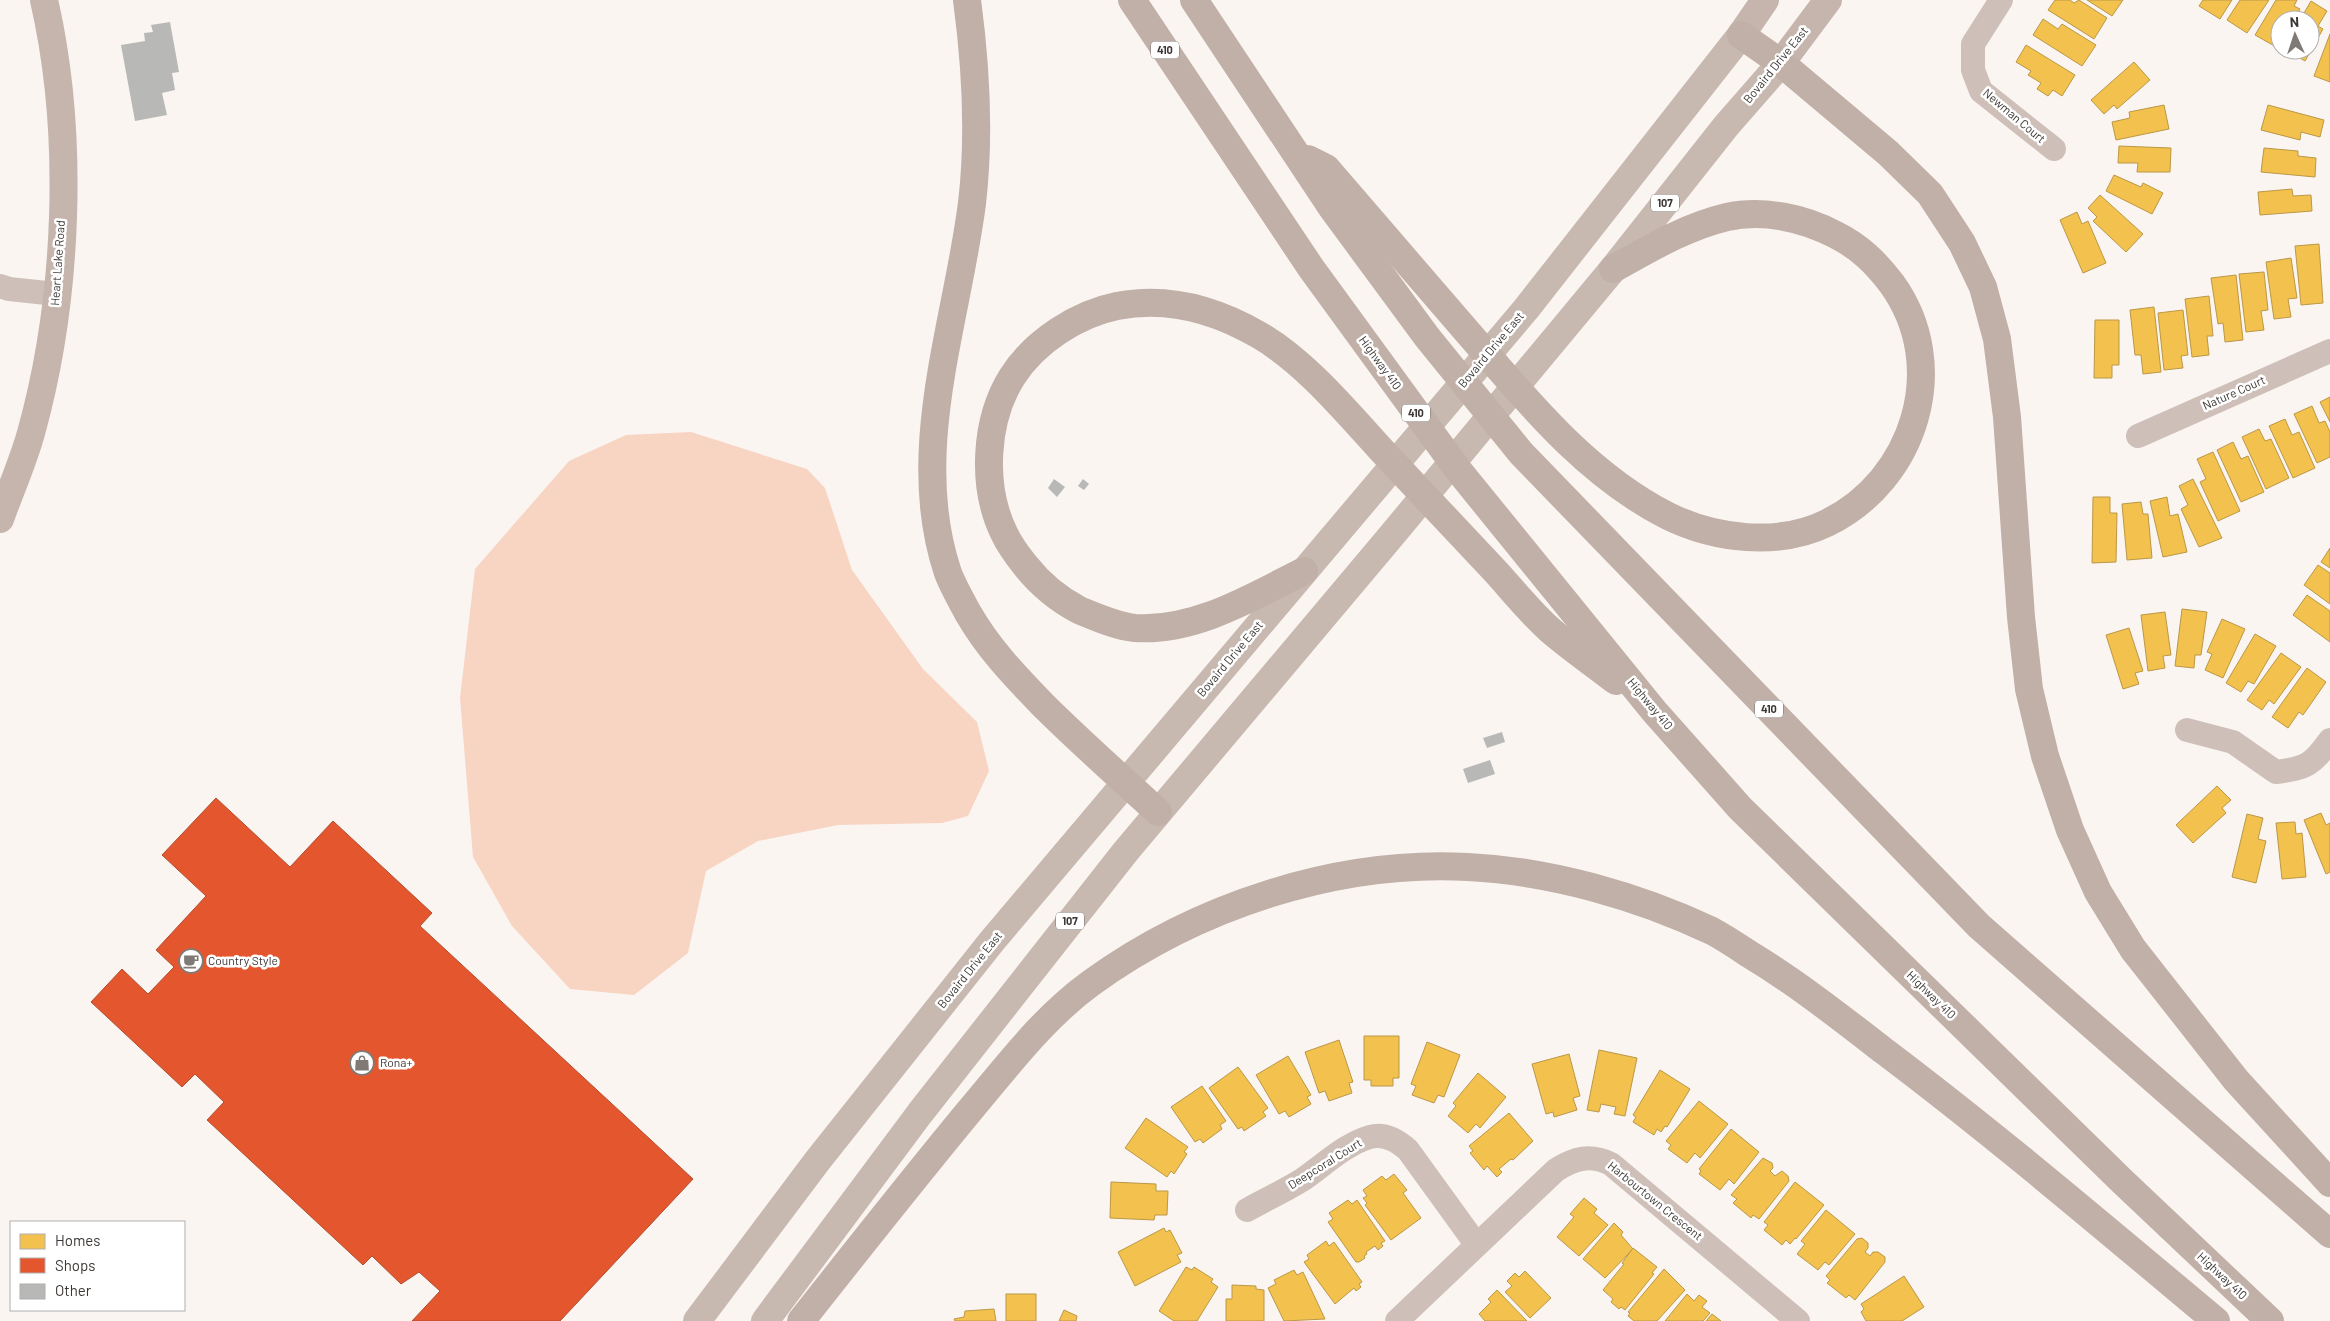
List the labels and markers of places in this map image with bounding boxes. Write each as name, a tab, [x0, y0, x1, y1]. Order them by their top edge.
cafe icon: Country Style	[178, 948, 204, 974]
place label: Country Style	[208, 953, 278, 967]
shop icon: Rona+	[349, 1050, 375, 1076]
place label: Rona+	[380, 1055, 412, 1069]

